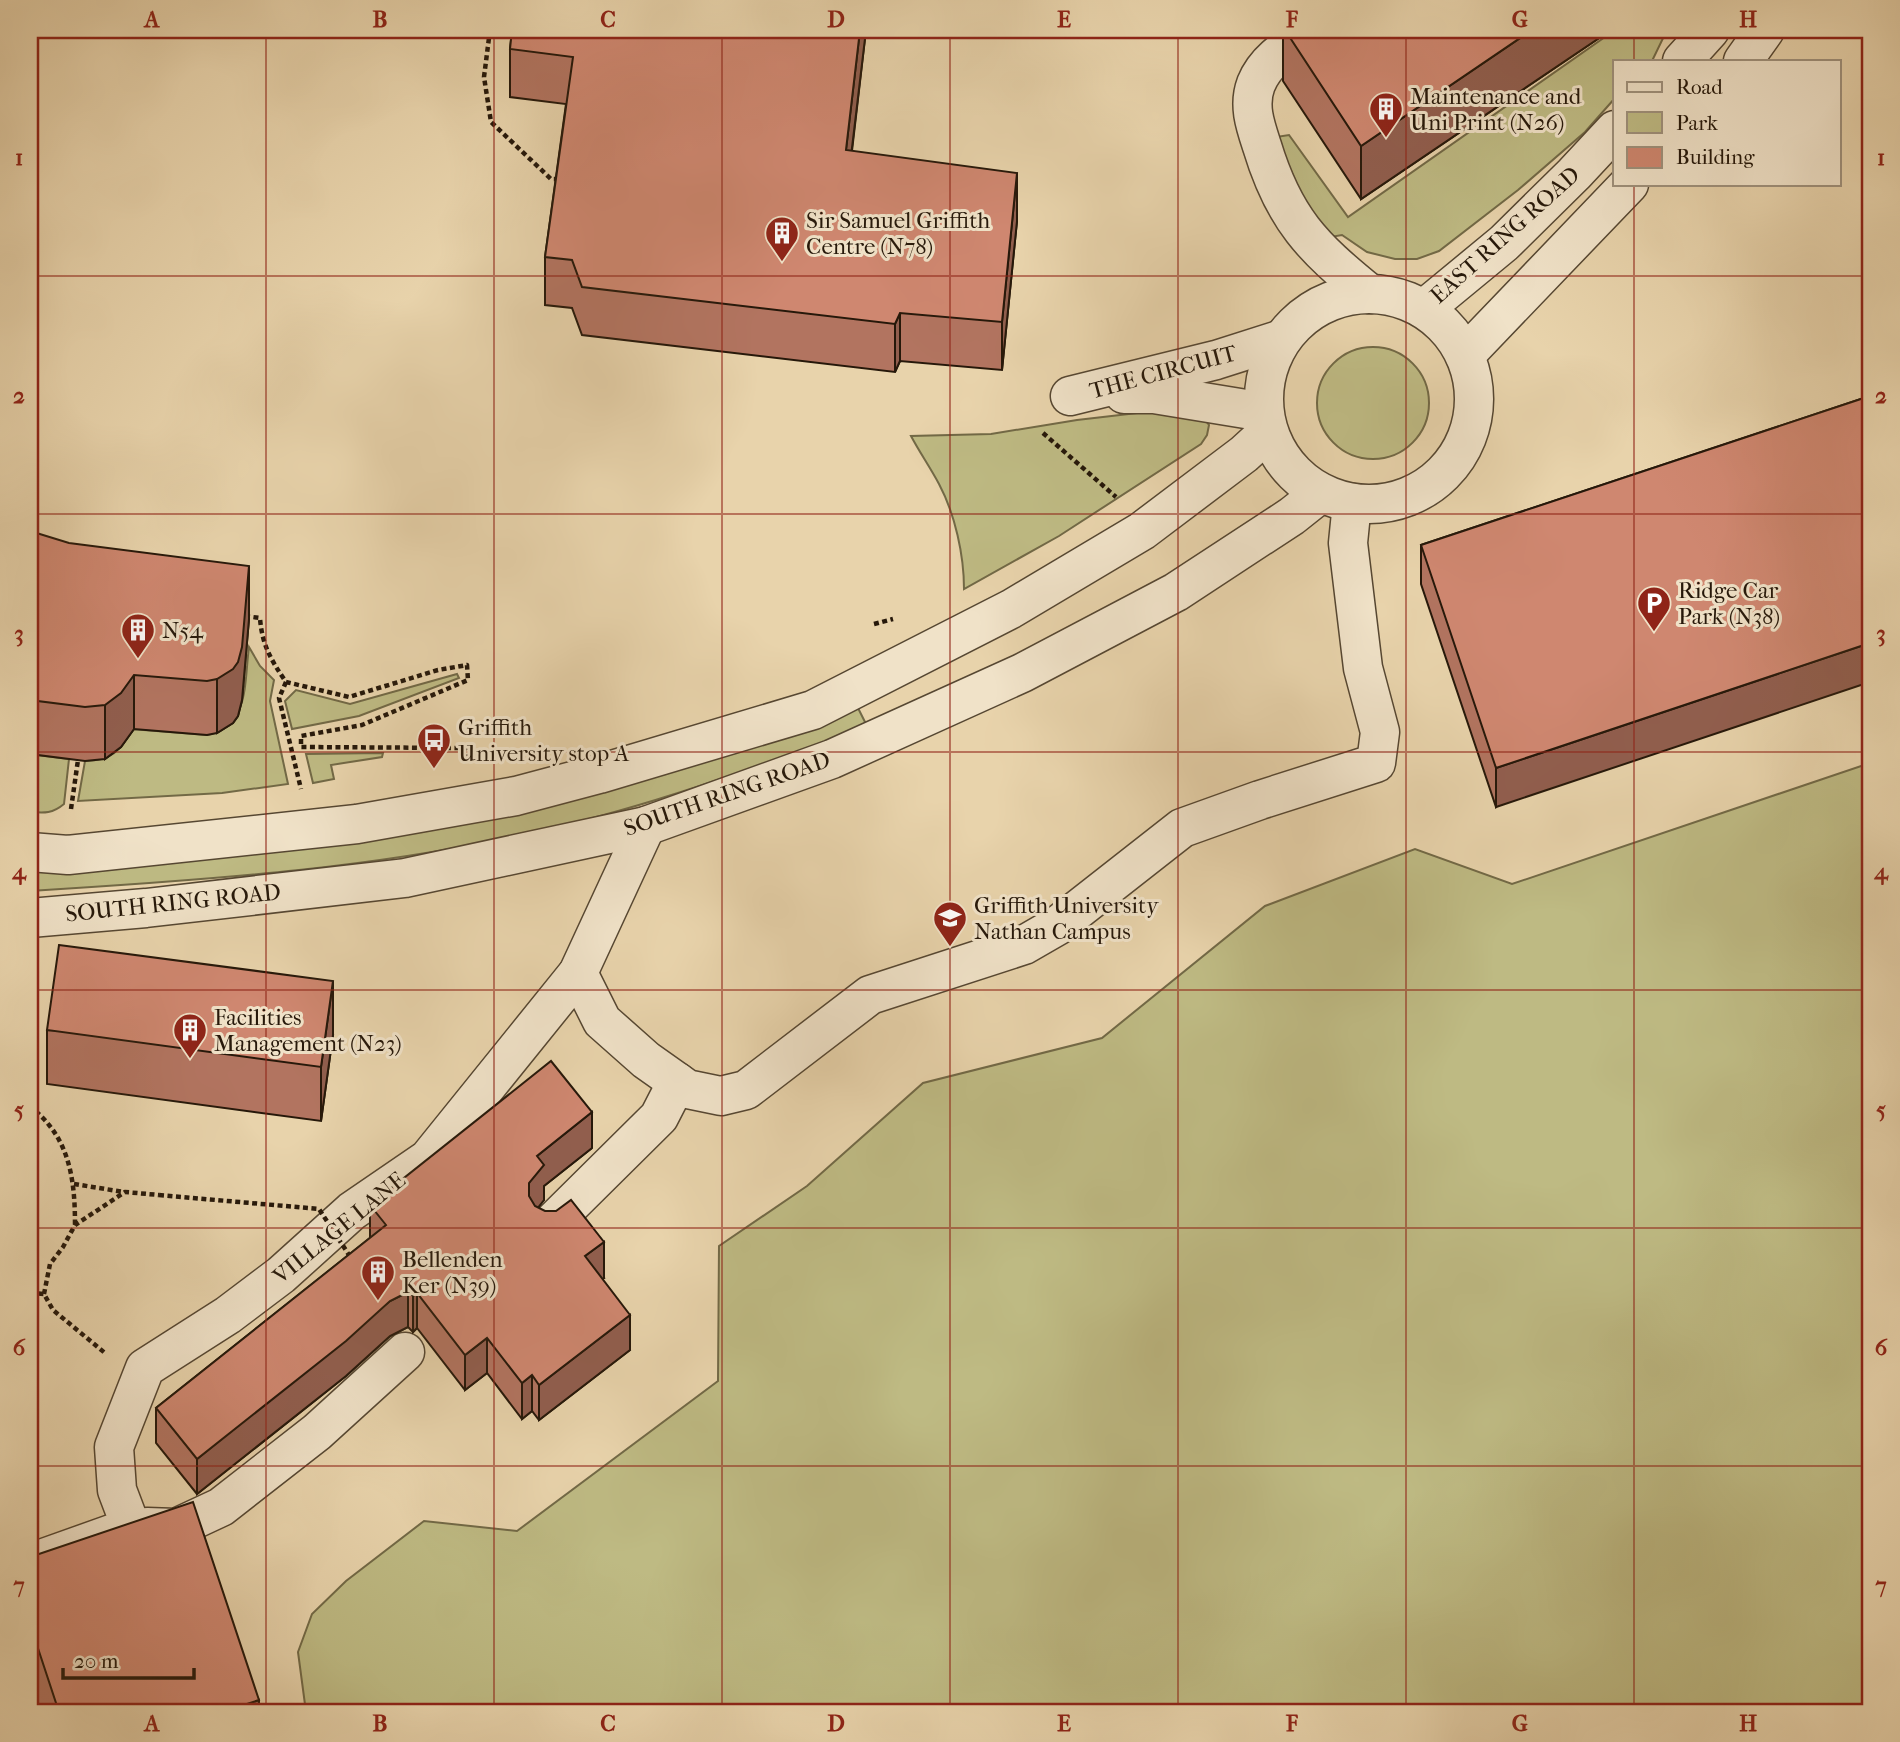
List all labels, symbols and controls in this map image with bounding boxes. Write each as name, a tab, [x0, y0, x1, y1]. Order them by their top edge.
text: A	[143, 6, 161, 33]
text: B	[373, 6, 388, 33]
text: C	[600, 6, 616, 33]
text: D	[827, 6, 845, 33]
text: E	[1057, 6, 1071, 33]
text: F	[1285, 6, 1299, 33]
text: G	[1512, 6, 1528, 33]
text: H	[1739, 6, 1757, 33]
legend	[1613, 60, 1840, 186]
text: Road	[1676, 75, 1723, 99]
place label: Maintenance and Uni Print (N26)	[1410, 83, 1582, 136]
building icon: Maintenance and Uni Print (N26)	[1367, 90, 1405, 139]
text: Park	[1676, 111, 1718, 135]
text: 1	[15, 144, 23, 171]
text: 1	[1877, 144, 1885, 171]
text: Building	[1676, 145, 1755, 169]
street label: EAST RING ROAD	[1425, 161, 1585, 309]
place label: Sir Samuel Griffith Centre (N78)	[806, 207, 990, 260]
building icon: Sir Samuel Griffith Centre (N78)	[763, 214, 801, 263]
street label: THE CIRCUIT	[1087, 339, 1240, 405]
text: 2	[13, 382, 25, 409]
text: 2	[1875, 382, 1887, 409]
place label: Ridge Car Park (N38)	[1678, 577, 1780, 630]
parking icon: Ridge Car Park (N38)	[1635, 584, 1673, 633]
building icon: N54	[119, 611, 157, 660]
place label: N54	[162, 617, 204, 644]
text: 3	[14, 620, 24, 647]
text: 3	[1876, 620, 1886, 647]
place label: Griffith University stop A	[458, 714, 630, 767]
bus stop icon: Griffith University stop A	[415, 721, 453, 770]
street label: SOUTH RING ROAD	[620, 746, 834, 842]
text: 4	[11, 858, 27, 885]
text: 4	[1873, 858, 1889, 885]
street label: SOUTH RING ROAD	[64, 878, 282, 928]
place label: Griffith University Nathan Campus	[974, 892, 1159, 945]
school or university icon: Griffith University Nathan Campus	[931, 899, 969, 948]
place label: Facilities Management (N23)	[214, 1004, 402, 1057]
building icon: Facilities Management (N23)	[171, 1011, 209, 1060]
text: 5	[14, 1096, 24, 1123]
text: 5	[1876, 1096, 1886, 1123]
street label: VILLAGE LANE	[267, 1166, 411, 1290]
place label: Bellenden Ker (N39)	[402, 1246, 503, 1299]
building icon: Bellenden Ker (N39)	[359, 1253, 397, 1302]
text: 6	[13, 1334, 26, 1361]
text: 6	[1875, 1334, 1888, 1361]
text: 7	[12, 1572, 25, 1599]
text: 7	[1874, 1572, 1887, 1599]
scale bar	[63, 1637, 194, 1681]
text: 20 m	[74, 1649, 119, 1673]
text: A	[143, 1710, 161, 1737]
text: B	[373, 1710, 388, 1737]
text: C	[600, 1710, 616, 1737]
text: D	[827, 1710, 845, 1737]
text: E	[1057, 1710, 1071, 1737]
text: F	[1285, 1710, 1299, 1737]
text: G	[1512, 1710, 1528, 1737]
text: H	[1739, 1710, 1757, 1737]

